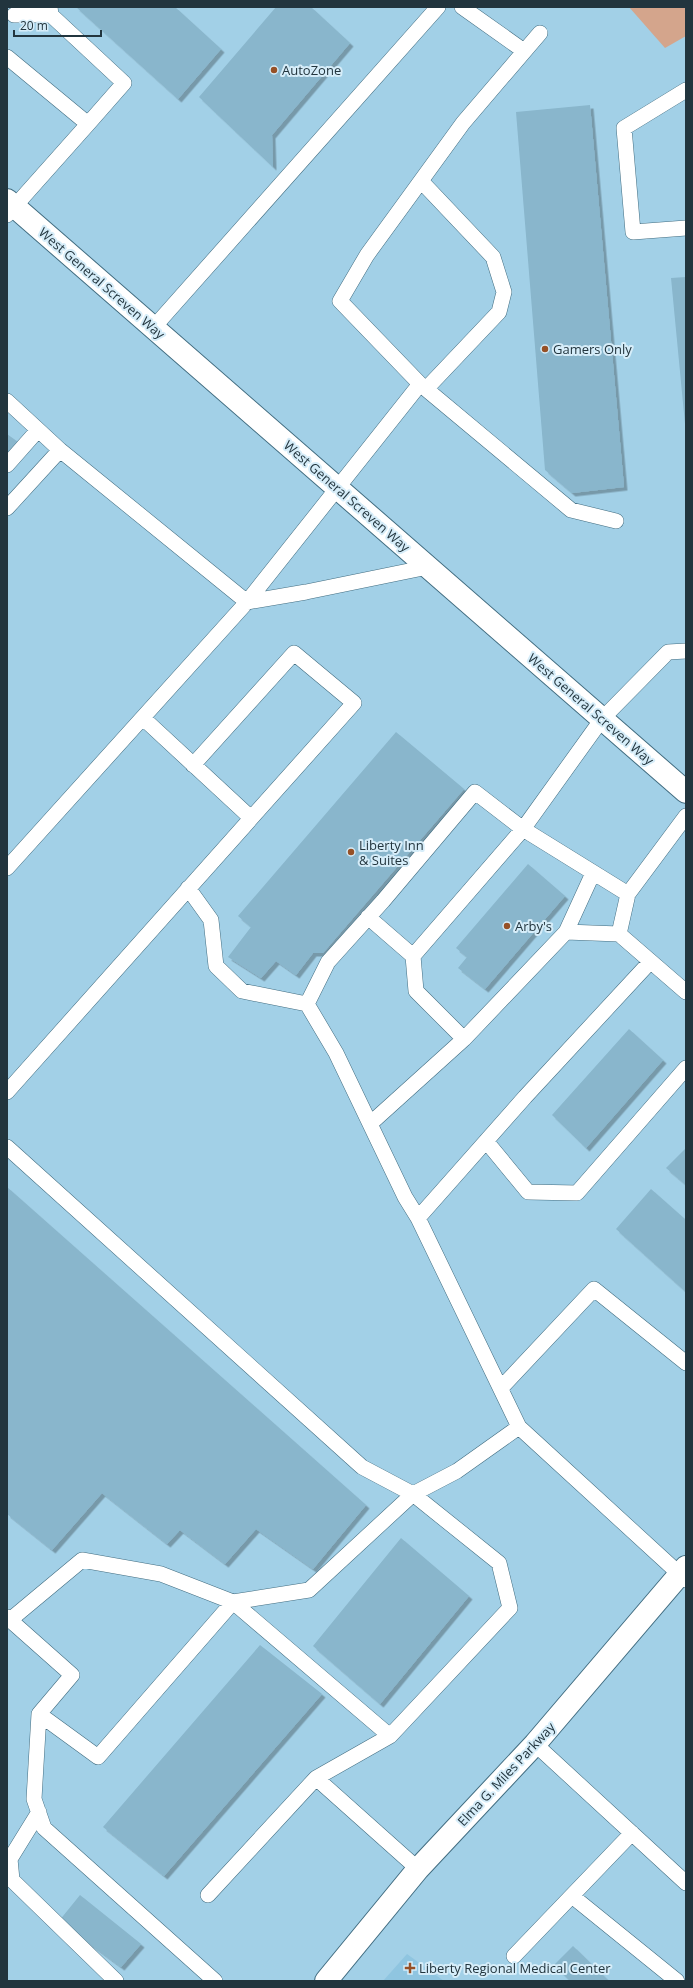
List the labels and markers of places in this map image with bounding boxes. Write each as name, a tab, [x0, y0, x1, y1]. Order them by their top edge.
place label: AutoZone	[282, 61, 341, 79]
marker: AutoZone	[269, 65, 279, 75]
place label: Gamers Only	[553, 340, 632, 358]
marker: Gamers Only	[540, 344, 550, 354]
place label: Liberty Inn & Suites	[359, 836, 424, 869]
marker: Liberty Inn & Suites	[346, 847, 356, 857]
place label: Arby's	[515, 917, 552, 935]
marker: Arby's	[502, 921, 512, 931]
place label: Liberty Regional Medical Center	[419, 1959, 611, 1977]
marker: Liberty Regional Medical Center	[404, 1962, 416, 1974]

